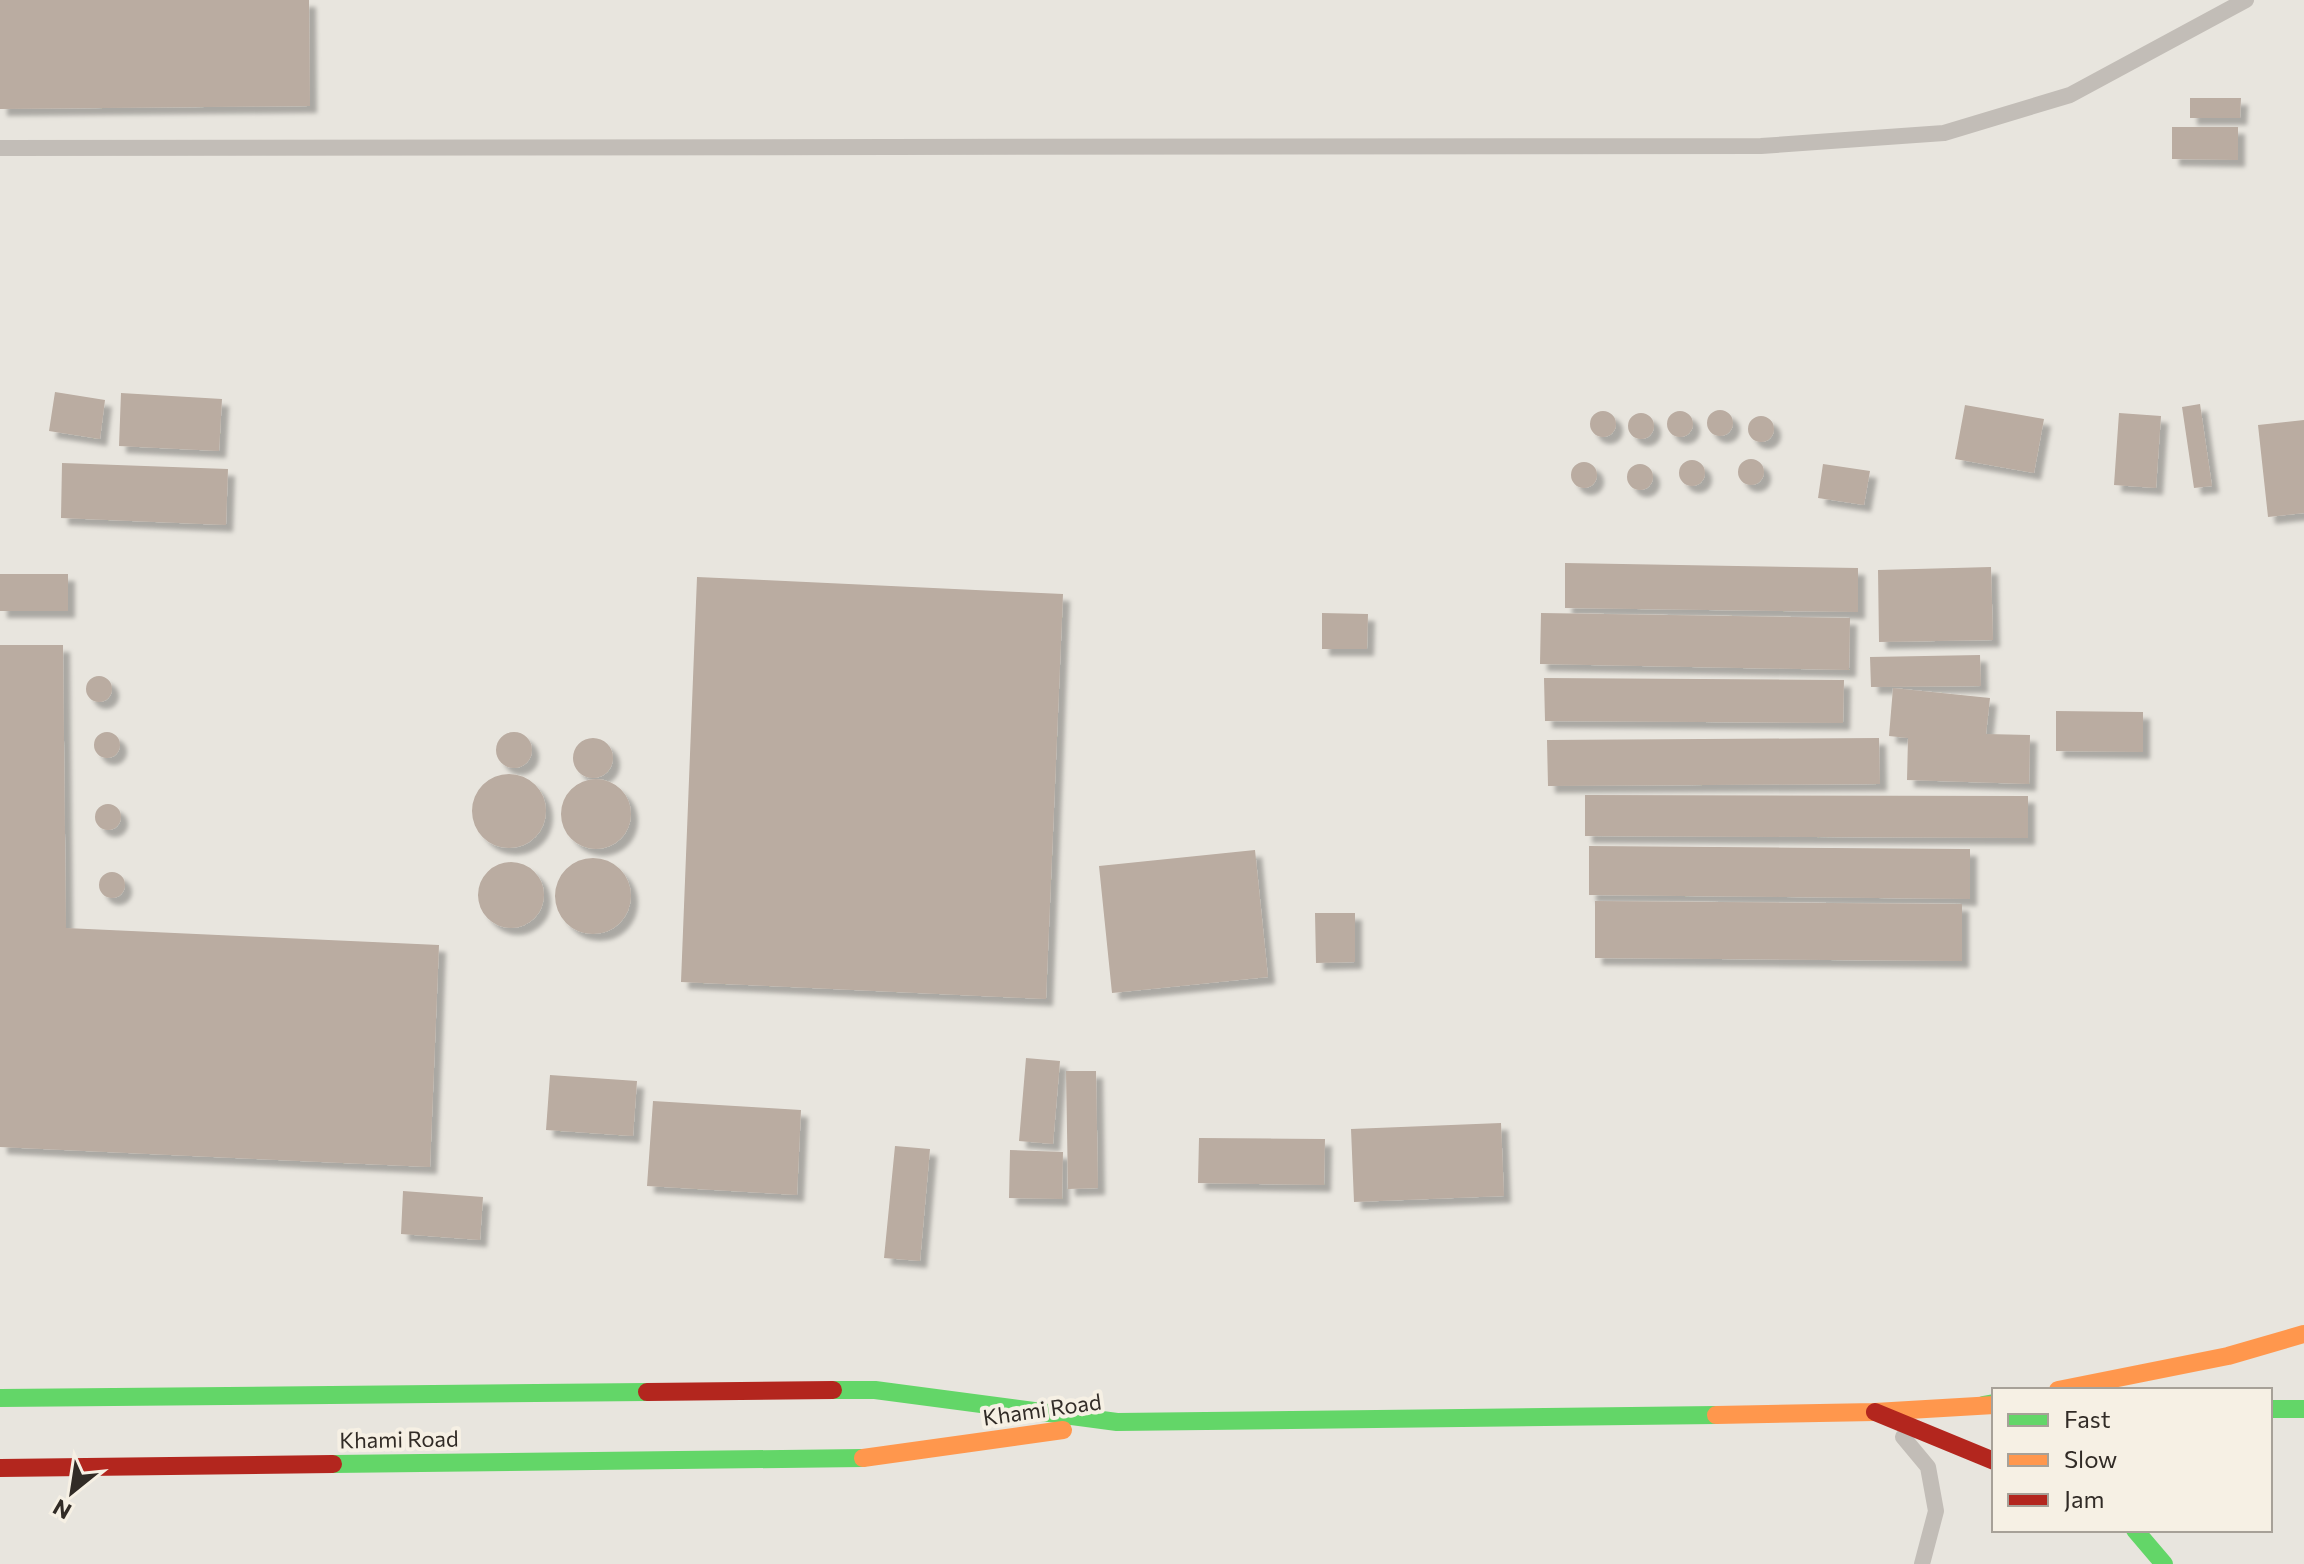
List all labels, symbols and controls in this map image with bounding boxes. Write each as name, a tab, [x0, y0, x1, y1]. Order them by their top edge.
street label: Khami Road	[981, 1387, 1103, 1431]
legend	[1992, 1388, 2272, 1532]
text: Fast	[2064, 1404, 2111, 1433]
street label: Khami Road	[339, 1424, 459, 1454]
text: Slow	[2064, 1444, 2117, 1473]
north arrow	[32, 1452, 112, 1532]
text: Jam	[2064, 1484, 2104, 1513]
text: N	[48, 1494, 76, 1526]

